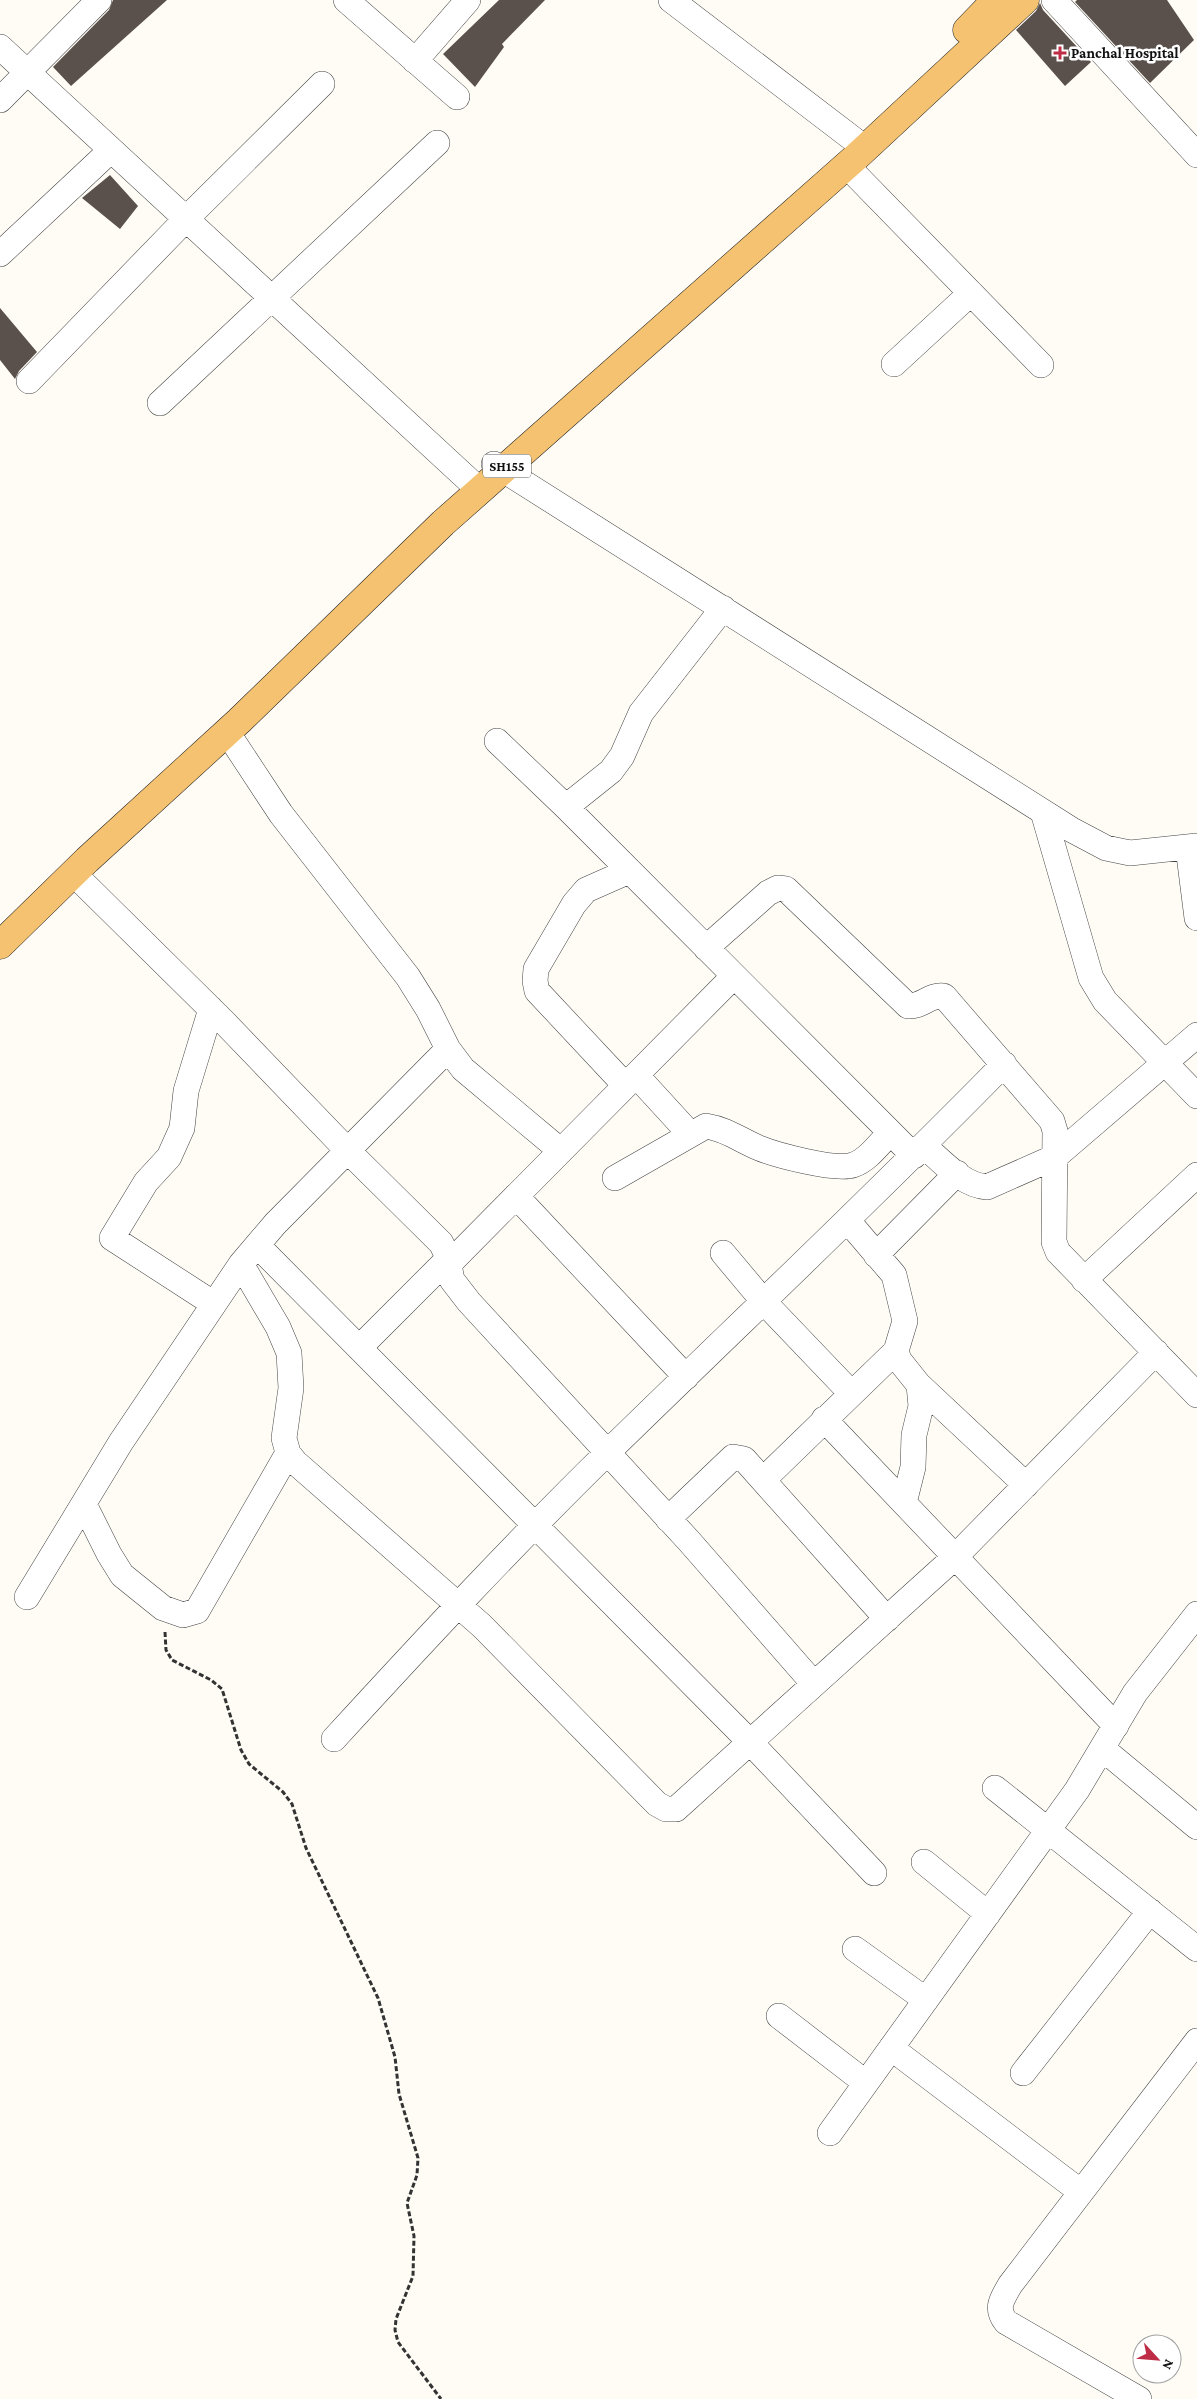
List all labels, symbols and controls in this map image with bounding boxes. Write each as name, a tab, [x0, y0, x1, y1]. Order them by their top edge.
place label: Panchal Hospital	[1071, 45, 1179, 61]
marker: Panchal Hospital	[1053, 46, 1067, 60]
road number: SH155	[483, 454, 531, 478]
north arrow	[1132, 2334, 1182, 2384]
text: N	[1159, 2357, 1178, 2373]

